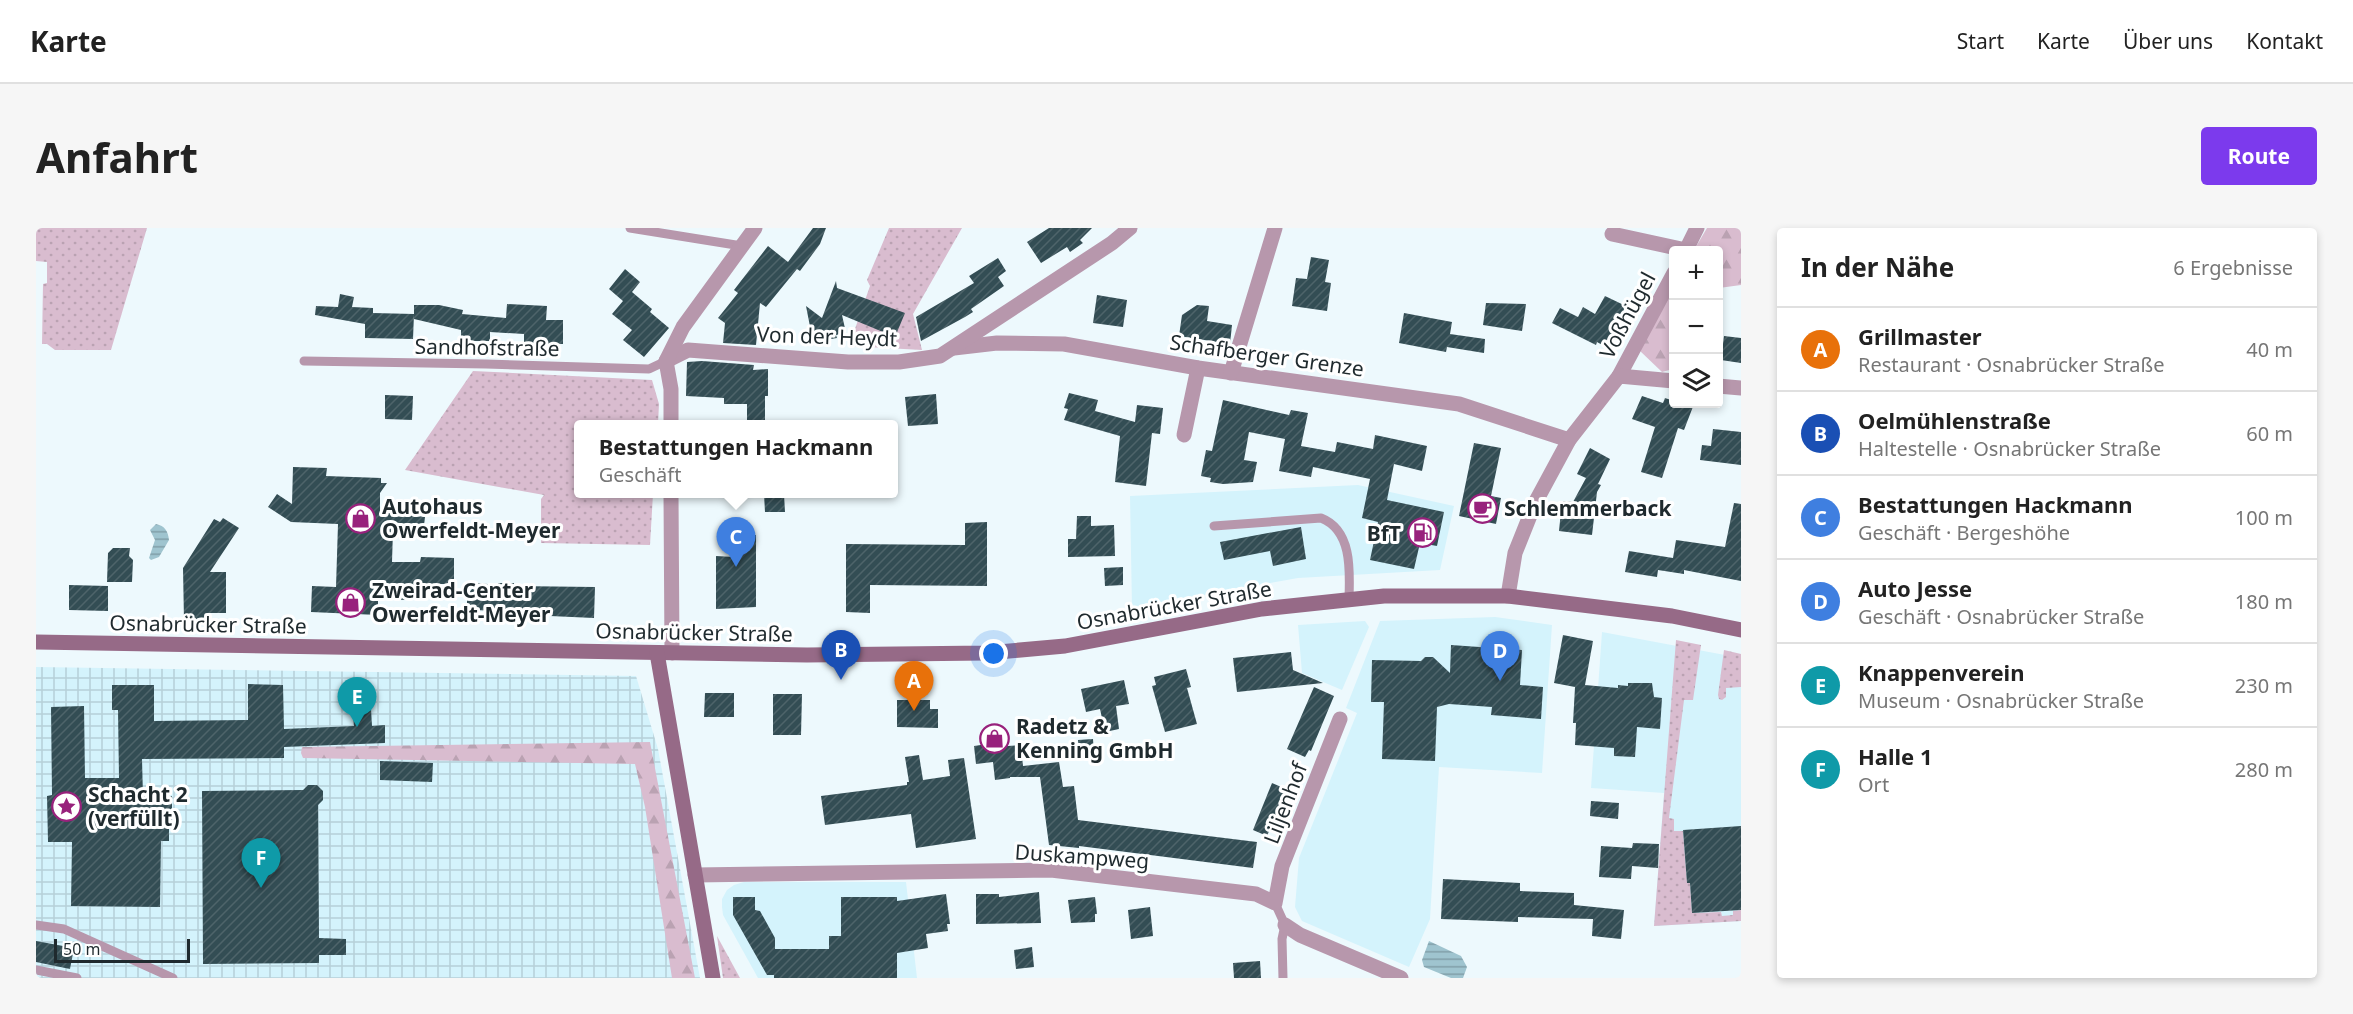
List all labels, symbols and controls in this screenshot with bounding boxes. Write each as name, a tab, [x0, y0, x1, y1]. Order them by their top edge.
text: Karte	[30, 22, 107, 60]
text: Start	[1957, 27, 2004, 55]
text: Karte	[2037, 27, 2090, 55]
text: Über uns	[2123, 27, 2213, 55]
text: Kontakt	[2246, 27, 2323, 55]
button: Route	[2201, 127, 2317, 185]
text: Anfahrt	[36, 128, 198, 185]
map controls	[1669, 246, 1723, 408]
button: +	[1669, 246, 1723, 300]
text: In der Nähe	[1801, 249, 1954, 285]
text: 6 Ergebnisse	[2173, 254, 2293, 281]
street label: Voßhügel	[1593, 267, 1661, 363]
button: −	[1669, 300, 1723, 354]
street label: Von der Heydt	[756, 320, 898, 352]
text: Grillmaster	[1858, 321, 1982, 351]
street label: Schafberger Grenze	[1168, 328, 1366, 382]
street label: Sandhofstraße	[414, 332, 560, 362]
text: A	[1814, 336, 1827, 363]
text: 40 m	[2246, 336, 2293, 363]
text: Restaurant · Osnabrücker Straße	[1858, 351, 2164, 378]
button: layers	[1669, 354, 1723, 408]
text: Oelmühlenstraße	[1858, 405, 2051, 435]
popup	[574, 420, 898, 498]
text: B	[1814, 420, 1827, 447]
text: 60 m	[2246, 420, 2293, 447]
text: Bestattungen Hackmann	[599, 431, 873, 461]
text: Haltestelle · Osnabrücker Straße	[1858, 435, 2161, 462]
text: Geschäft	[599, 461, 681, 488]
text: Bestattungen Hackmann	[1858, 489, 2133, 519]
place label: Autohaus Owerfeldt-Meyer	[382, 492, 561, 544]
cafe icon: Schlemmerback	[1467, 492, 1499, 524]
place label: Schlemmerback	[1504, 494, 1672, 522]
shop icon: Autohaus Owerfeldt-Meyer	[345, 502, 377, 534]
text: C	[1814, 504, 1827, 531]
text: 100 m	[2235, 504, 2293, 531]
fuel station icon: BfT	[1406, 517, 1438, 549]
pin: C	[716, 518, 756, 567]
place label: BfT	[1367, 519, 1401, 547]
text: Geschäft · Bergeshöhe	[1858, 519, 2070, 546]
text: Auto Jesse	[1858, 573, 1972, 603]
street label: Osnabrücker Straße	[1074, 574, 1274, 636]
place label: Zweirad-Center Owerfeldt-Meyer	[372, 576, 551, 628]
shop icon: Zweirad-Center Owerfeldt-Meyer	[335, 586, 367, 618]
text: D	[1813, 588, 1828, 615]
text: 180 m	[2235, 588, 2293, 615]
text: Geschäft · Osnabrücker Straße	[1858, 603, 2144, 630]
street label: Osnabrücker Straße	[109, 608, 307, 640]
street label: Osnabrücker Straße	[595, 616, 793, 648]
pin: B	[822, 630, 860, 680]
pin: D	[1480, 632, 1520, 681]
your location	[979, 639, 1008, 668]
text: Knappenverein	[1858, 657, 2024, 687]
pin: A	[894, 662, 934, 711]
text: E	[1815, 672, 1826, 699]
text: 230 m	[2235, 672, 2293, 699]
pin: E	[338, 678, 376, 727]
text: Museum · Osnabrücker Straße	[1858, 687, 2144, 714]
place label: Radetz & Kenning GmbH	[1016, 712, 1173, 764]
shop icon: Radetz & Kenning GmbH	[979, 722, 1011, 754]
text: Halle 1	[1858, 741, 1933, 771]
text: F	[1815, 756, 1826, 783]
text: 280 m	[2235, 756, 2293, 783]
street label: Liljenhof	[1257, 757, 1314, 848]
text: Ort	[1858, 771, 1889, 798]
place label: Schacht 2 (verfüllt)	[88, 780, 188, 832]
place icon: Schacht 2 (verfüllt)	[51, 790, 83, 822]
street label: Duskampweg	[1014, 837, 1150, 875]
pin: F	[242, 838, 280, 888]
scale bar	[54, 936, 190, 964]
text: 50 m	[63, 938, 100, 960]

